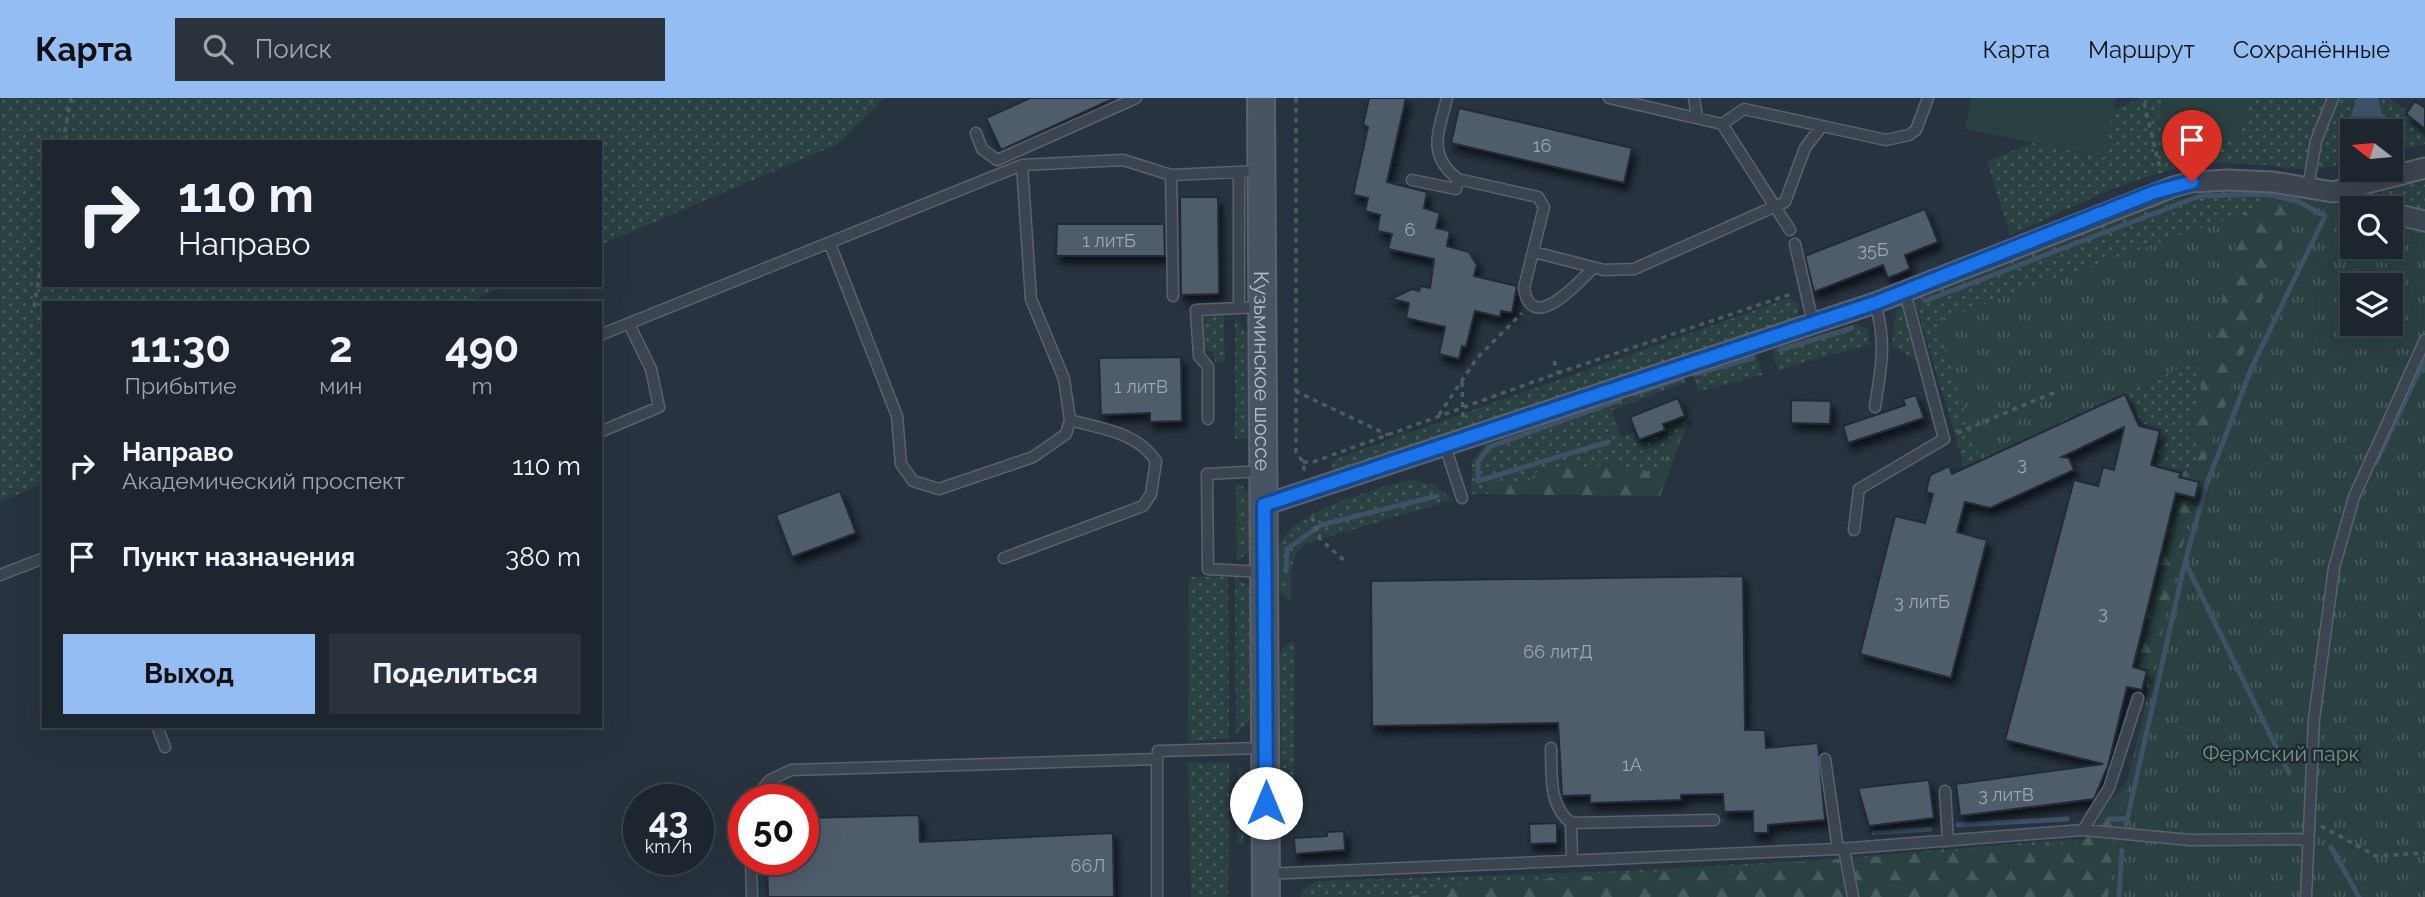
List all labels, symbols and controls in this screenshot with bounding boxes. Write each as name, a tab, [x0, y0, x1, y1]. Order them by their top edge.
search box	[175, 18, 665, 81]
text: Карта	[35, 30, 133, 69]
icon: search	[199, 30, 237, 68]
text: Поиск	[255, 34, 332, 64]
text: Карта	[1982, 35, 2050, 64]
text: Маршрут	[2088, 35, 2195, 64]
text: Сохранённые	[2233, 35, 2390, 64]
pin	[2162, 110, 2222, 182]
north arrow	[2340, 119, 2403, 182]
map controls	[2340, 119, 2403, 336]
icon: arrive	[2173, 121, 2211, 159]
house number: 16	[1533, 135, 1551, 156]
text: 110 m	[178, 166, 314, 223]
icon: right	[63, 168, 154, 259]
button: search	[2340, 196, 2403, 259]
house number: 6	[1405, 219, 1416, 240]
text: Направо	[178, 225, 310, 262]
house number: 1 литБ	[1082, 230, 1136, 251]
house number: 35Б	[1857, 239, 1889, 260]
street label: Кузьминское шоссе	[1250, 271, 1276, 471]
button: layers	[2340, 273, 2403, 336]
text: 11:30	[130, 323, 231, 372]
text: 2	[329, 323, 353, 372]
text: 490	[445, 323, 519, 372]
text: Прибытие	[125, 372, 237, 399]
text: мин	[319, 372, 362, 399]
text: m	[472, 372, 493, 399]
house number: 1 литВ	[1114, 376, 1168, 397]
text: Направо	[122, 437, 233, 467]
icon: right	[63, 447, 101, 485]
text: 110 m	[512, 451, 581, 481]
house number: 3	[2017, 453, 2027, 474]
text: Академический проспект	[122, 467, 405, 494]
icon: arrive	[63, 538, 101, 576]
text: Пункт назначения	[122, 542, 355, 572]
text: 380 m	[505, 542, 581, 572]
house number: 3 литБ	[1894, 591, 1950, 612]
house number: 3	[2098, 602, 2108, 623]
button: Выход	[63, 634, 315, 714]
button: Поделиться	[329, 634, 581, 714]
house number: 66 литД	[1523, 641, 1593, 662]
park label: Фермский парк	[2202, 741, 2360, 766]
house number: 1А	[1622, 754, 1642, 775]
position arrow	[1229, 766, 1303, 840]
speed limit sign: 50	[728, 784, 819, 875]
house number: 3 литВ	[1978, 784, 2034, 805]
text: 43	[649, 800, 688, 841]
text: km/h	[645, 836, 692, 857]
house number: 66Л	[1071, 855, 1105, 876]

